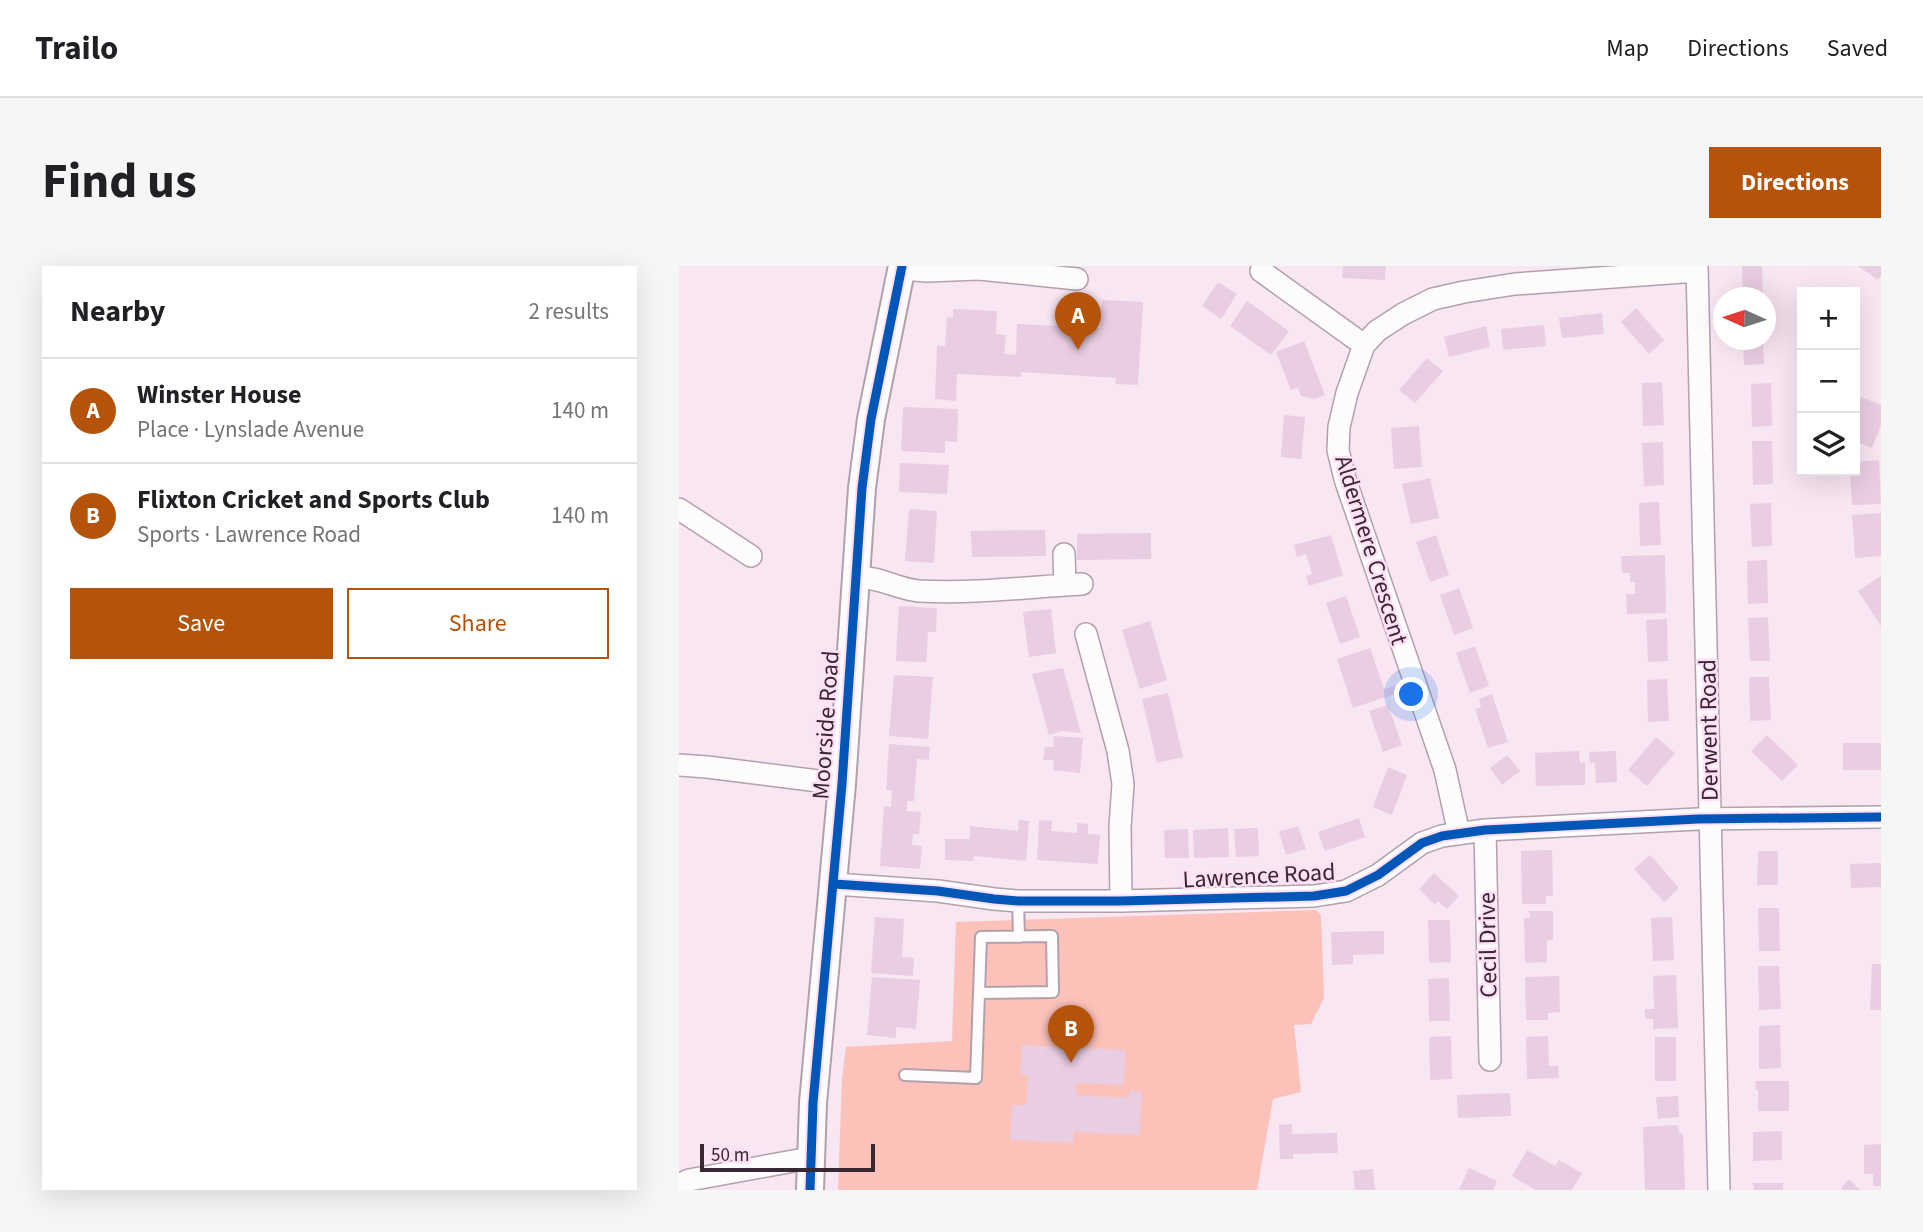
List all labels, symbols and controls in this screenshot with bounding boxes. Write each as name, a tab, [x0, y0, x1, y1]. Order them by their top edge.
text: Trailo	[35, 25, 118, 72]
text: Map	[1606, 31, 1649, 66]
text: Directions	[1687, 31, 1789, 66]
text: Saved	[1827, 31, 1888, 66]
text: Find us	[42, 147, 197, 217]
button: Directions	[1709, 147, 1881, 218]
north arrow	[1713, 287, 1776, 350]
map controls	[1797, 287, 1860, 476]
button: +	[1797, 287, 1860, 350]
text: Nearby	[70, 290, 165, 333]
pin: A	[1055, 292, 1101, 350]
text: 2 results	[529, 295, 609, 328]
button: −	[1797, 350, 1860, 413]
text: Winster House	[137, 376, 301, 413]
text: A	[86, 394, 100, 427]
text: 140 m	[551, 394, 609, 427]
text: Place · Lynslade Avenue	[137, 413, 364, 446]
button: layers	[1797, 413, 1860, 476]
street label: Aldermere Crescent	[1326, 451, 1416, 649]
text: Flixton Cricket and Sports Club	[137, 481, 490, 518]
text: B	[86, 499, 100, 532]
text: 140 m	[551, 499, 609, 532]
text: Sports · Lawrence Road	[137, 518, 361, 551]
button: Save	[70, 588, 333, 659]
button: Share	[347, 588, 609, 659]
street label: Moorside Road	[803, 649, 849, 801]
street label: Derwent Road	[1690, 659, 1728, 801]
your location	[1394, 677, 1428, 711]
street label: Lawrence Road	[1182, 855, 1336, 897]
street label: Cecil Drive	[1470, 892, 1506, 998]
pin: B	[1048, 1005, 1094, 1063]
scale bar	[700, 1141, 875, 1173]
text: 50 m	[711, 1142, 749, 1169]

